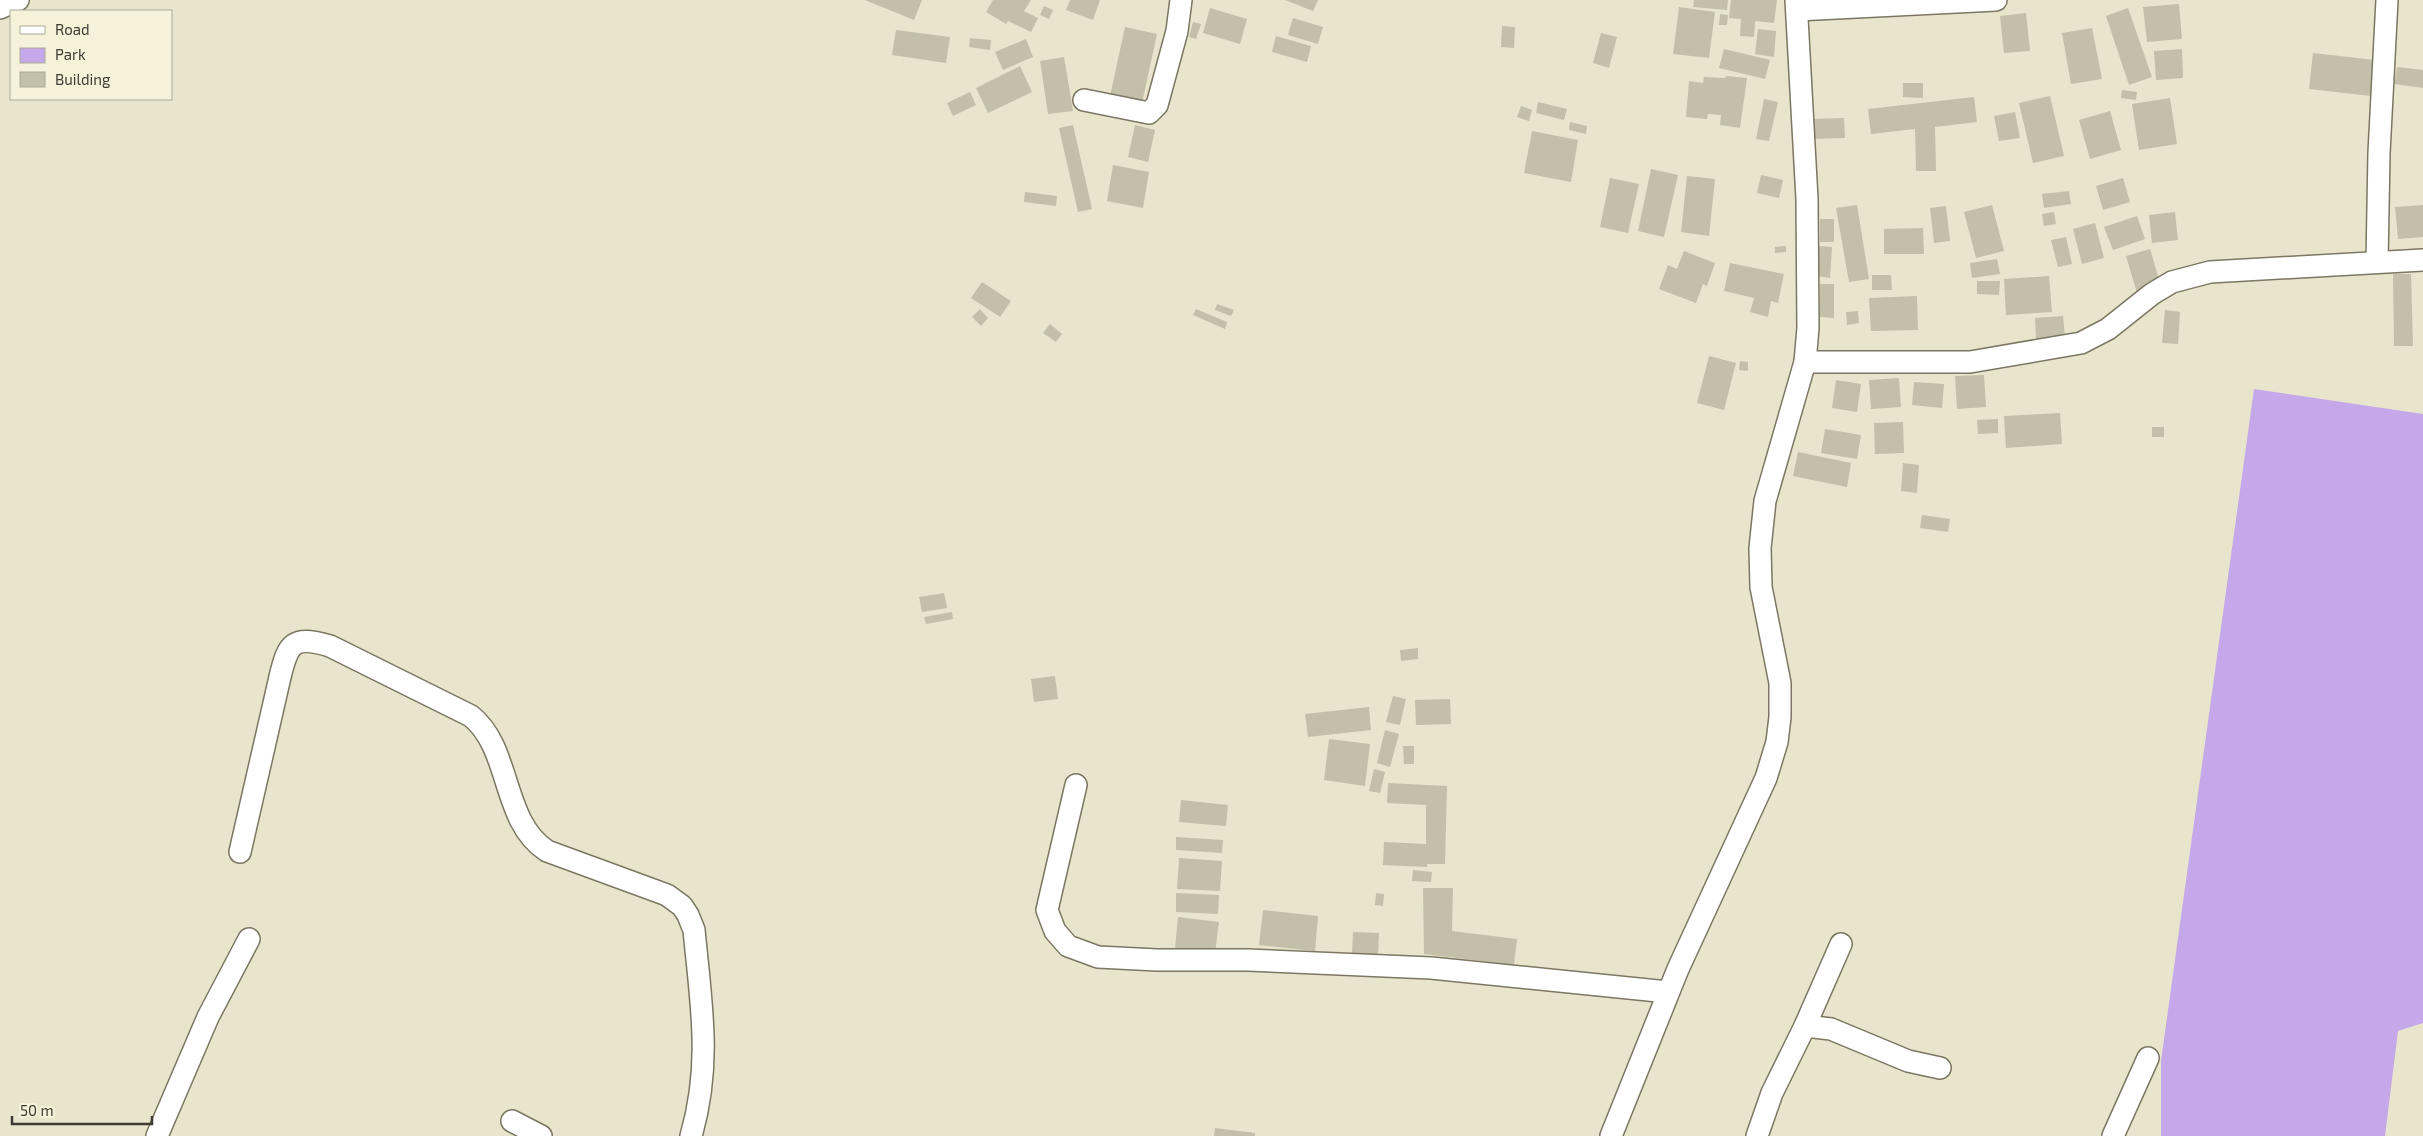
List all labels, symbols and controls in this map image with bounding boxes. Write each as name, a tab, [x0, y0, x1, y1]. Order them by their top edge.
legend	[10, 10, 172, 100]
text: Road	[55, 20, 90, 38]
text: Park	[55, 45, 86, 63]
text: Building	[55, 70, 111, 88]
scale bar	[12, 1094, 152, 1126]
text: 50 m	[20, 1101, 54, 1119]

